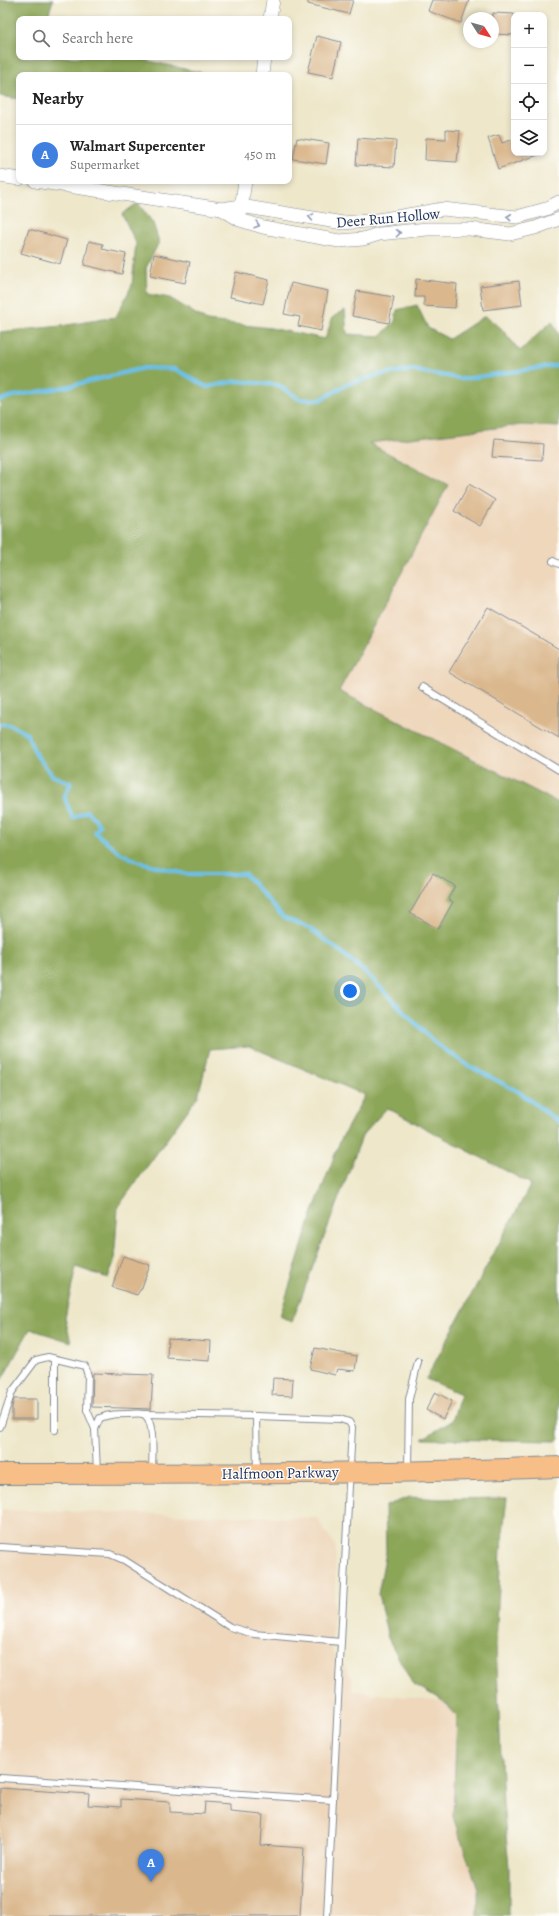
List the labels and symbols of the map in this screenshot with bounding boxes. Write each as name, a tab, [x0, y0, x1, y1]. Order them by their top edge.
north arrow	[463, 12, 499, 48]
street label: Deer Run Hollow	[335, 203, 441, 233]
one-way arrow	[506, 212, 512, 221]
one-way arrow	[308, 213, 314, 222]
one-way arrow	[253, 220, 260, 229]
one-way arrow	[395, 229, 401, 238]
your location	[340, 981, 360, 1001]
street label: Halfmoon Parkway	[221, 1462, 339, 1484]
pin: A	[138, 1849, 164, 1882]

